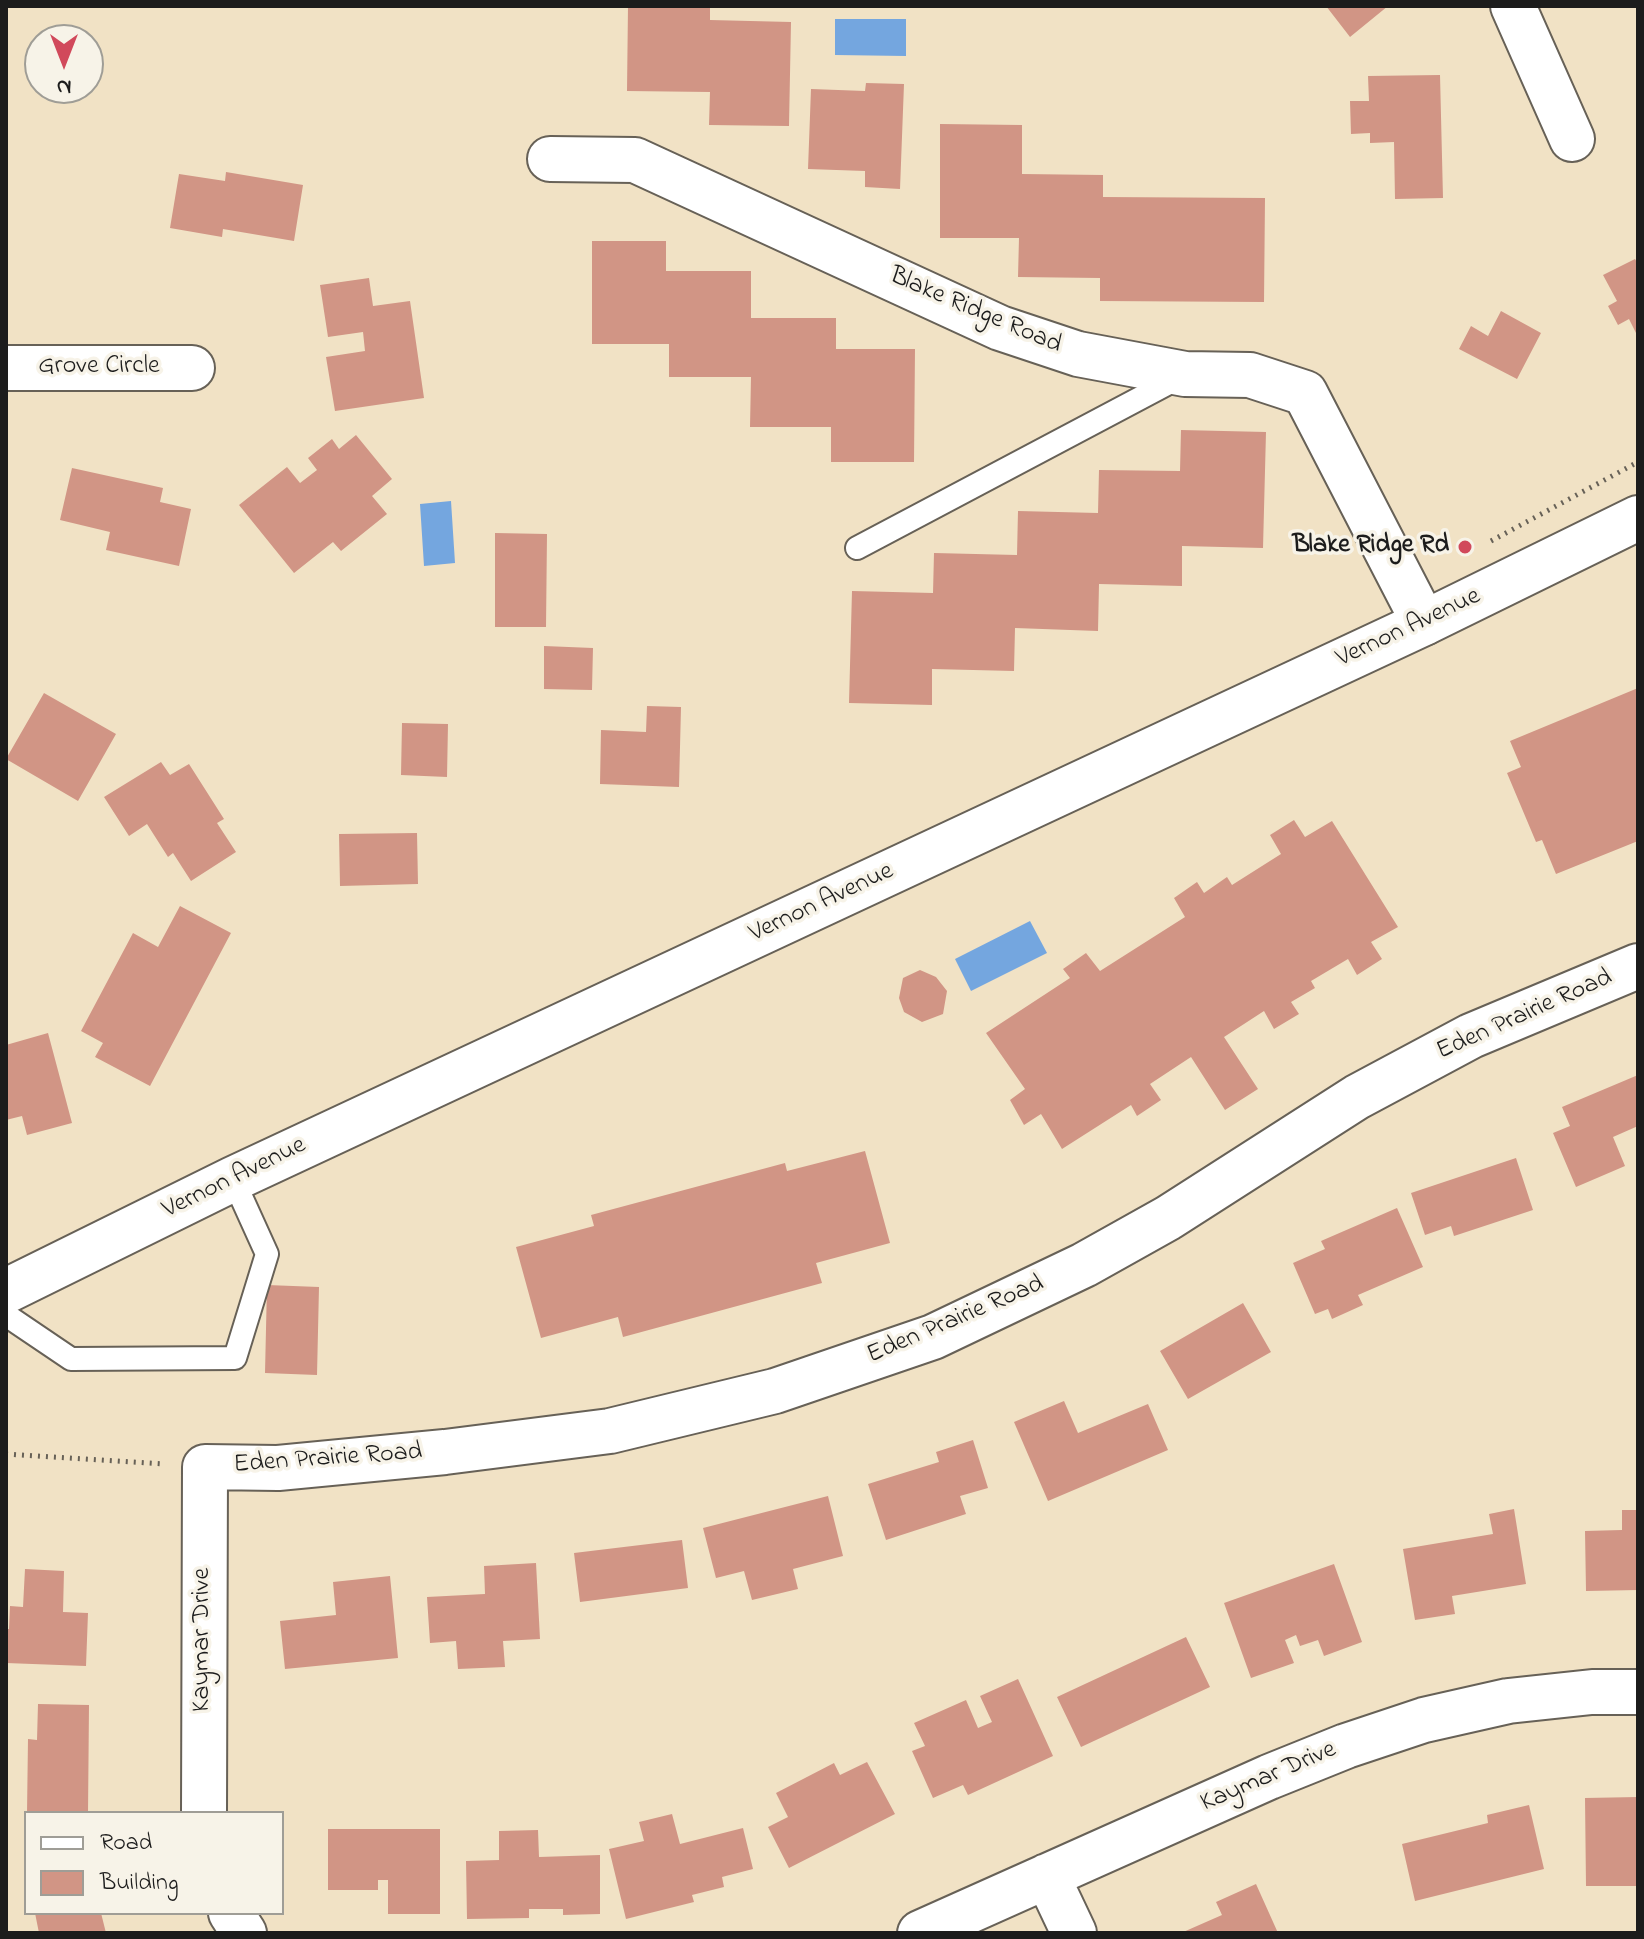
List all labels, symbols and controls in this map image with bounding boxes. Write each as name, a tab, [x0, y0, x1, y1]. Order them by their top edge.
north arrow	[24, 24, 104, 104]
text: N	[57, 70, 71, 102]
street label: Blake Ridge Road	[884, 262, 1066, 362]
street label: Grove Circle	[38, 352, 160, 384]
place label: Blake Ridge Rd	[1293, 531, 1449, 563]
marker: Blake Ridge Rd	[1456, 538, 1474, 556]
street label: Vernon Avenue	[1332, 582, 1486, 676]
street label: Vernon Avenue	[745, 857, 899, 951]
street label: Eden Prairie Road	[1432, 963, 1618, 1069]
street label: Vernon Avenue	[158, 1131, 312, 1227]
street label: Eden Prairie Road	[863, 1270, 1049, 1372]
street label: Eden Prairie Road	[233, 1438, 423, 1482]
street label: Kaymar Drive	[188, 1568, 220, 1712]
street label: Kaymar Drive	[1197, 1735, 1341, 1821]
legend	[24, 1811, 284, 1915]
text: Road	[100, 1826, 152, 1861]
text: Building	[100, 1866, 179, 1901]

